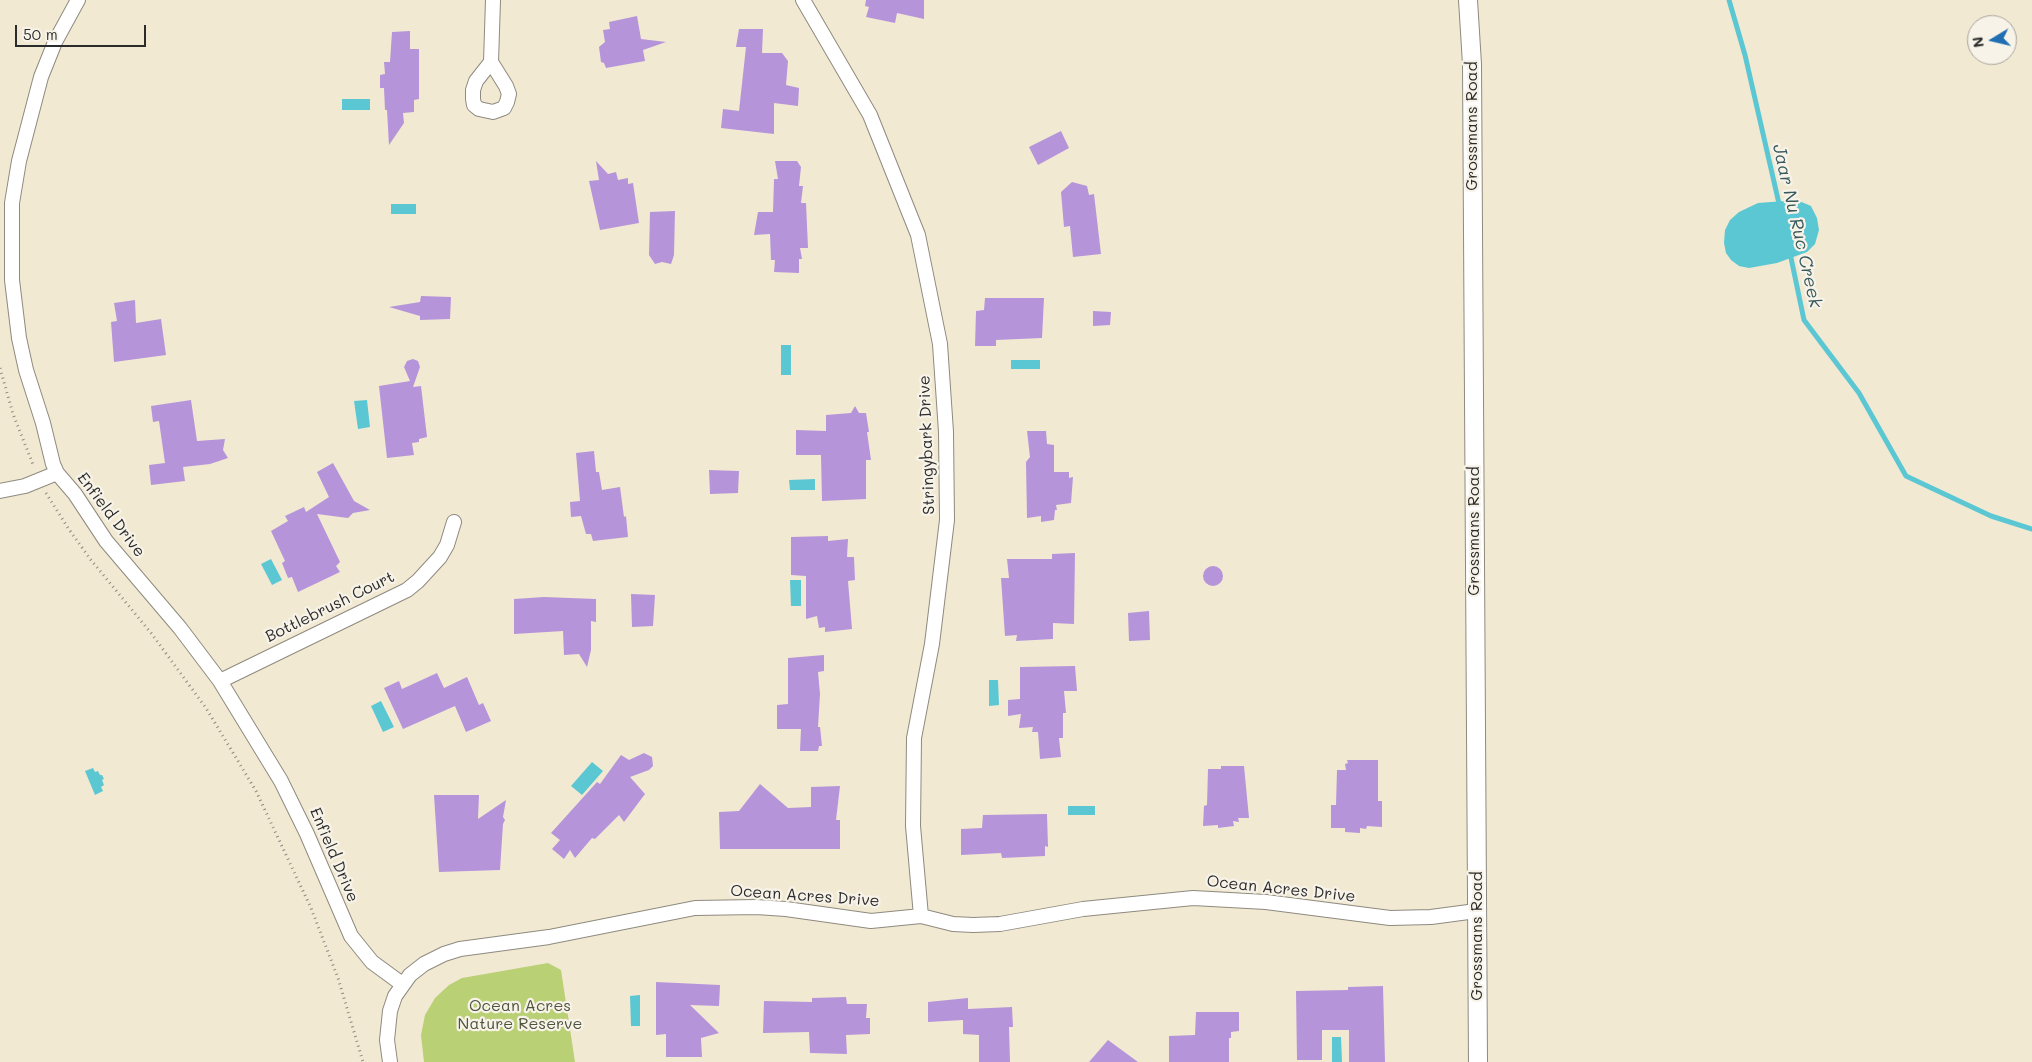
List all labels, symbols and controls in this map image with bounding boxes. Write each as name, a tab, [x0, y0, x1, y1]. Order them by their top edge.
scale bar	[18, 15, 149, 47]
north arrow	[1967, 15, 2017, 65]
text: 50 m	[23, 24, 58, 44]
text: N	[1967, 36, 1988, 49]
street label: Grossmans Road	[1462, 61, 1482, 191]
water label: Jaar Nu Ruc Creek	[1768, 142, 1826, 310]
street label: Stringybark Drive	[915, 375, 939, 515]
street label: Grossmans Road	[1464, 466, 1484, 596]
street label: Enfield Drive	[73, 469, 149, 561]
street label: Bottlebrush Court	[262, 567, 398, 647]
street label: Enfield Drive	[306, 805, 362, 905]
street label: Grossmans Road	[1467, 871, 1487, 1001]
street label: Ocean Acres Drive	[1206, 872, 1356, 906]
street label: Ocean Acres Drive	[730, 881, 880, 911]
park label: Ocean Acres Nature Reserve	[458, 996, 582, 1034]

